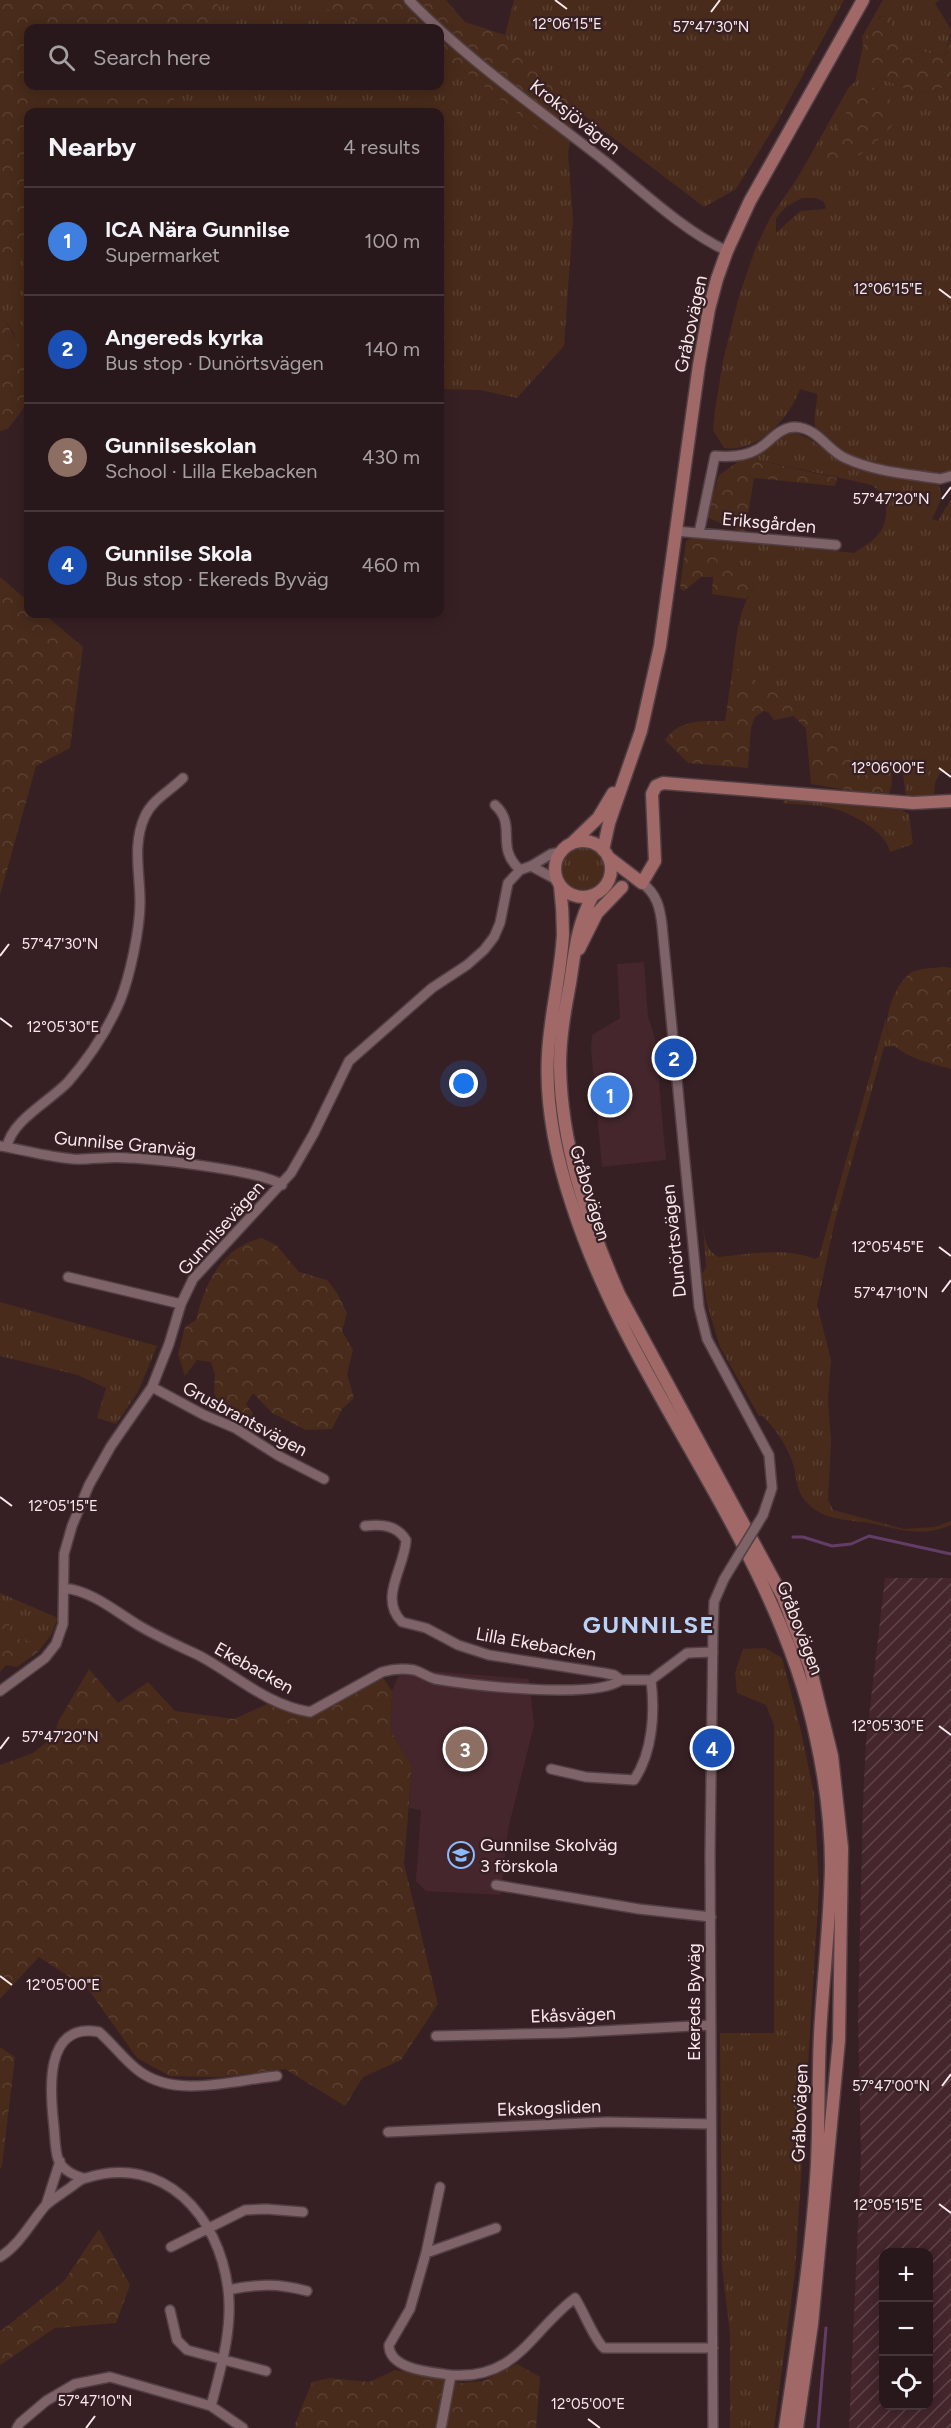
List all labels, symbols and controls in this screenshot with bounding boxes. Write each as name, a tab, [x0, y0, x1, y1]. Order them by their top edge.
text: 12°06'15"E	[532, 15, 602, 33]
text: 57°47'30"N	[673, 18, 749, 36]
search box	[24, 24, 444, 90]
icon: search	[45, 41, 78, 74]
text: Search here	[93, 44, 211, 71]
street label: Kroksjövägen	[525, 75, 625, 159]
text: Nearby	[48, 131, 136, 163]
text: 4 results	[343, 135, 420, 159]
text: ICA Nära Gunnilse	[105, 216, 290, 243]
text: 1	[63, 229, 72, 253]
text: 100 m	[364, 229, 420, 253]
text: Supermarket	[105, 243, 220, 267]
street label: Gråbovägen	[670, 273, 712, 375]
text: 12°06'15"E	[853, 280, 923, 298]
text: Angereds kyrka	[105, 324, 264, 351]
text: 2	[62, 337, 73, 361]
text: 140 m	[365, 337, 420, 361]
text: Bus stop · Dunörtsvägen	[105, 351, 324, 375]
text: Gunnilseskolan	[105, 432, 256, 459]
text: 3	[62, 445, 73, 469]
text: 430 m	[362, 445, 420, 469]
text: School · Lilla Ekebacken	[105, 459, 317, 483]
text: 57°47'20"N	[853, 490, 930, 508]
street label: Eriksgården	[721, 508, 817, 538]
text: Gunnilse Skola	[105, 540, 252, 567]
text: 4	[61, 553, 74, 577]
text: 460 m	[361, 553, 420, 577]
text: Bus stop · Ekereds Byväg	[105, 567, 329, 591]
text: 12°06'00"E	[851, 759, 925, 777]
text: 57°47'30"N	[22, 935, 98, 953]
text: 12°05'30"E	[27, 1018, 99, 1036]
pin: 2	[654, 1036, 694, 1080]
your location	[449, 1069, 478, 1098]
pin: 1	[590, 1072, 630, 1118]
street label: Gunnilse Granväg	[53, 1127, 197, 1161]
street label: Gråbovägen	[565, 1143, 615, 1243]
street label: Gunnilsevägen	[173, 1176, 269, 1280]
street label: Dunörtsvägen	[657, 1184, 691, 1298]
text: 12°05'45"E	[852, 1238, 924, 1256]
text: 57°47'10"N	[854, 1284, 928, 1302]
street label: Grusbrantsvägen	[179, 1377, 311, 1461]
text: 12°05'15"E	[28, 1497, 98, 1515]
street label: Gråbovägen	[772, 1578, 828, 1678]
district label: GUNNILSE	[583, 1610, 715, 1639]
street label: Lilla Ekebacken	[474, 1623, 598, 1665]
street label: Ekebacken	[211, 1637, 297, 1699]
text: 12°05'30"E	[852, 1717, 924, 1735]
pin: 3	[446, 1726, 484, 1772]
pin: 4	[692, 1726, 732, 1770]
text: 57°47'20"N	[22, 1728, 99, 1746]
place label: Gunnilse Skolväg 3 förskola	[480, 1834, 618, 1877]
school or university icon: Gunnilse Skolväg 3 förskola	[446, 1840, 476, 1870]
street label: Ekereds Byväg	[683, 1943, 705, 2061]
text: 12°05'00"E	[26, 1976, 100, 1994]
street label: Ekåsvägen	[530, 2003, 616, 2027]
street label: Gråbovägen	[787, 2063, 813, 2163]
text: 57°47'00"N	[852, 2077, 930, 2095]
street label: Ekskogsliden	[497, 2095, 601, 2121]
text: 12°05'15"E	[853, 2196, 923, 2214]
map controls	[879, 2248, 933, 2410]
button: +	[879, 2248, 933, 2302]
button: −	[879, 2302, 933, 2356]
button: locate	[879, 2356, 933, 2410]
text: 57°47'10"N	[58, 2392, 132, 2410]
text: 12°05'00"E	[551, 2395, 625, 2413]

